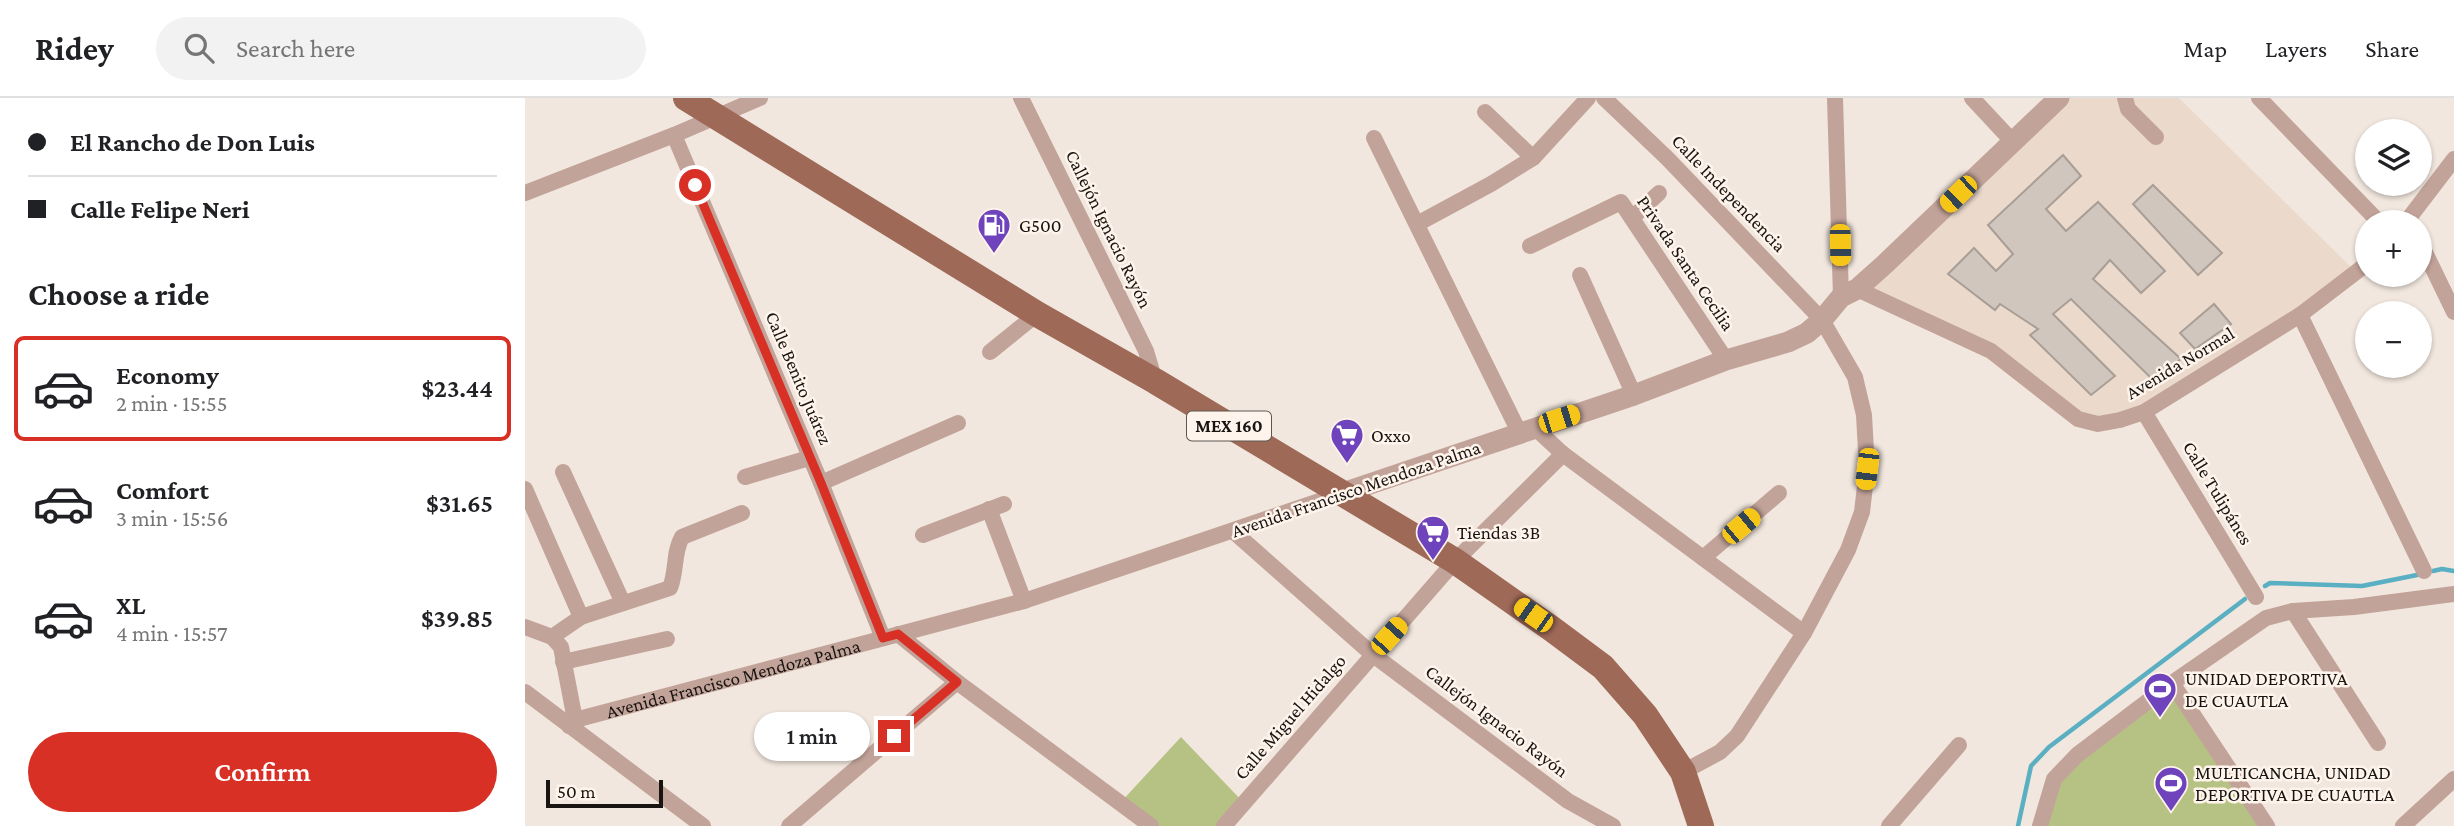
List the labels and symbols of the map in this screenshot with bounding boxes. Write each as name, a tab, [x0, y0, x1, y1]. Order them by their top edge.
street label: Calle Independencia	[1668, 130, 1790, 256]
street label: Callejón Ignacio Rayón	[1061, 147, 1156, 312]
route start	[679, 169, 711, 201]
car	[1936, 172, 1981, 216]
street label: Privada Santa Cecilia	[1633, 191, 1739, 335]
fuel station icon: G500	[975, 206, 1013, 255]
place label: G500	[1019, 215, 1061, 236]
car	[1830, 224, 1851, 266]
street label: Calle Benito Juárez	[762, 308, 836, 448]
street label: Avenida Normal	[2122, 322, 2238, 404]
car	[1536, 403, 1583, 435]
road number: MEX 160	[1187, 412, 1271, 440]
supermarket icon: Oxxo	[1328, 416, 1366, 465]
place label: Oxxo	[1371, 425, 1411, 446]
street label: Avenida Francisco Mendoza Palma	[1229, 436, 1483, 542]
street label: Calle Tulipánes	[2179, 438, 2257, 548]
car	[1855, 447, 1880, 491]
car	[1719, 504, 1764, 548]
supermarket icon: Tiendas 3B	[1414, 513, 1452, 562]
place label: Tiendas 3B	[1457, 522, 1540, 543]
car	[1510, 594, 1557, 636]
car	[1368, 613, 1411, 659]
street label: Avenida Francisco Mendoza Palma	[604, 634, 863, 722]
street label: Calle Miguel Hidalgo	[1230, 650, 1350, 784]
street label: Callejón Ignacio Rayón	[1421, 660, 1572, 782]
place label: UNIDAD DEPORTIVA DE CUAUTLA	[2185, 668, 2348, 711]
sports icon: UNIDAD DEPORTIVA DE CUAUTLA	[2141, 670, 2179, 719]
callout: 1 min	[754, 712, 869, 760]
route end	[878, 720, 910, 752]
place label: MULTICANCHA, UNIDAD DEPORTIVA DE CUAUTLA	[2195, 762, 2394, 805]
sports icon: MULTICANCHA, UNIDAD DEPORTIVA DE CUAUTLA	[2152, 764, 2190, 813]
scale bar	[546, 777, 663, 809]

